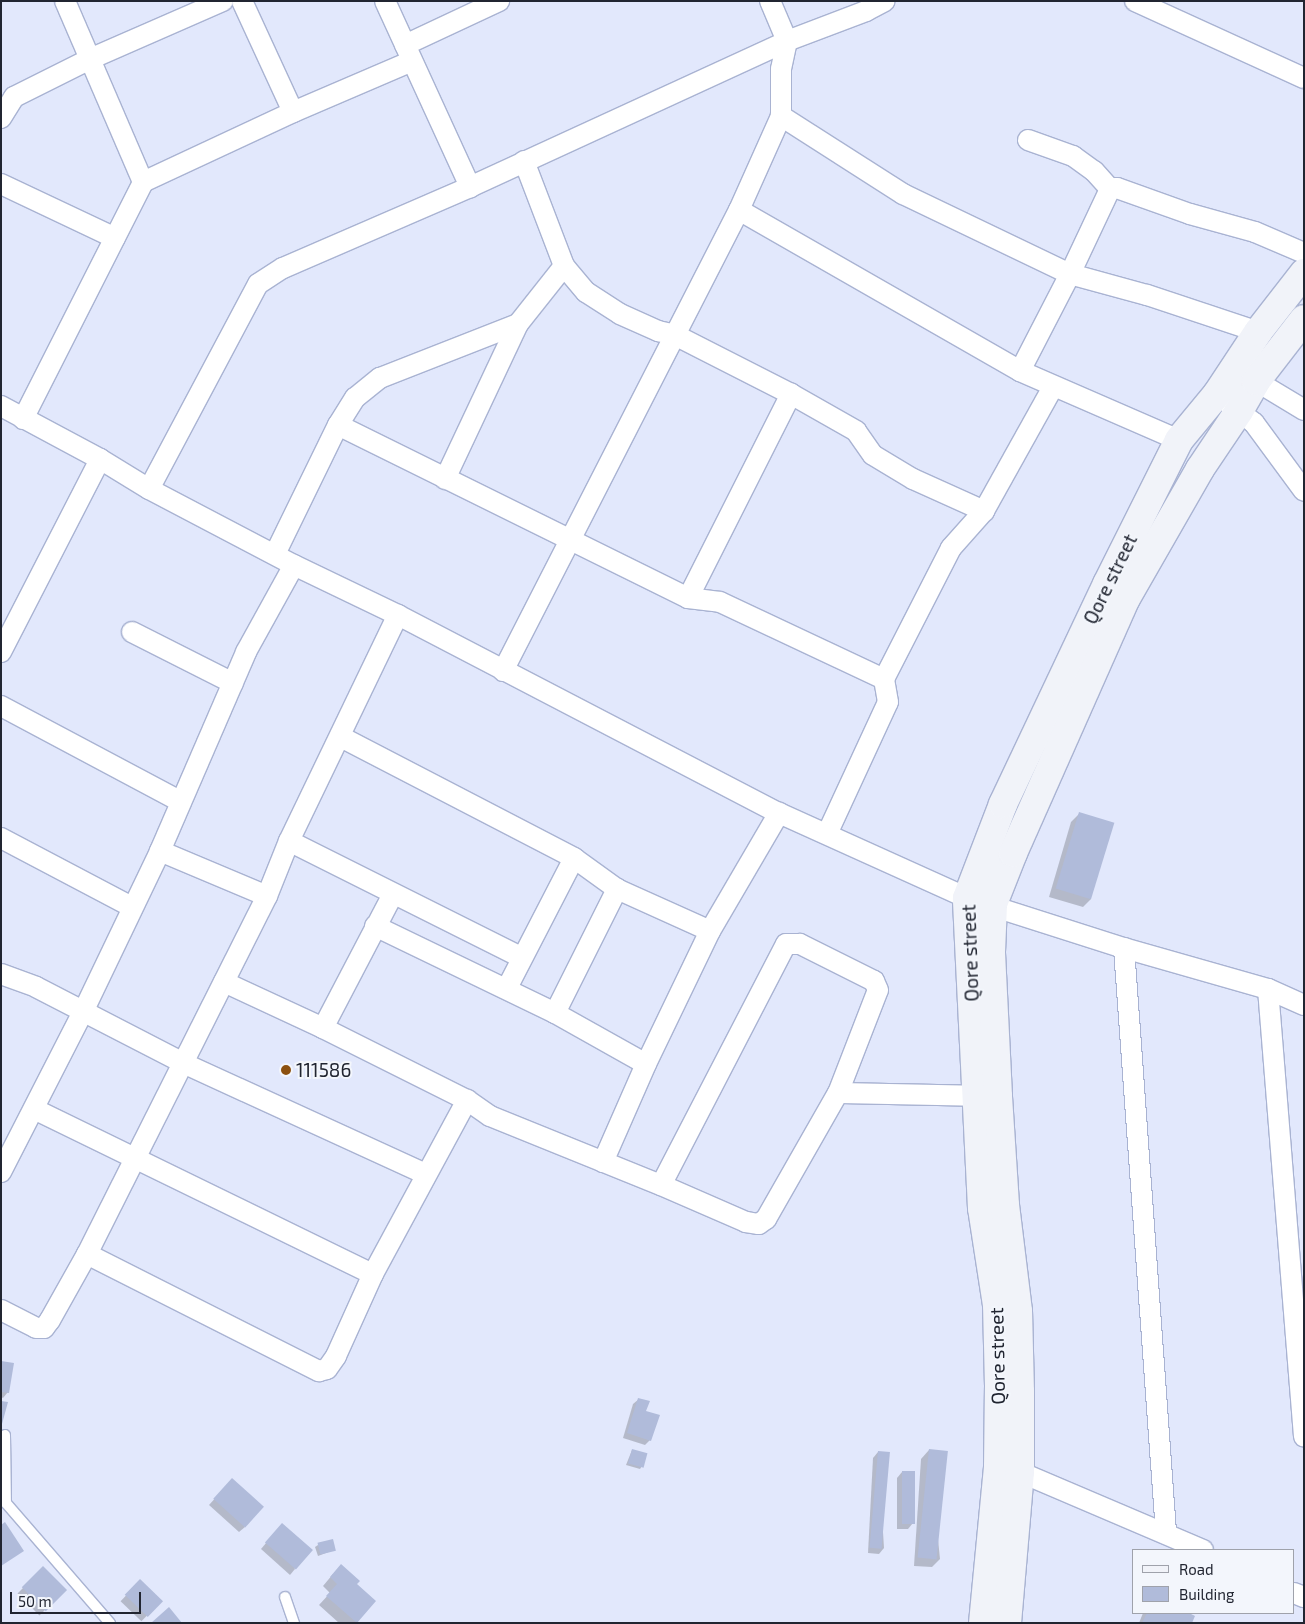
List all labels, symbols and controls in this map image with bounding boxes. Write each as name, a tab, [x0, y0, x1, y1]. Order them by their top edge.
street label: Qore street	[1078, 530, 1142, 628]
street label: Qore street	[957, 904, 983, 1002]
place label: 111586	[296, 1059, 351, 1081]
marker: 111586	[280, 1064, 292, 1076]
street label: Qore street	[985, 1307, 1009, 1405]
legend	[1132, 1549, 1295, 1614]
text: Road	[1179, 1560, 1214, 1578]
scale bar	[12, 1582, 144, 1614]
text: Building	[1179, 1585, 1234, 1603]
text: 50 m	[18, 1592, 52, 1610]

